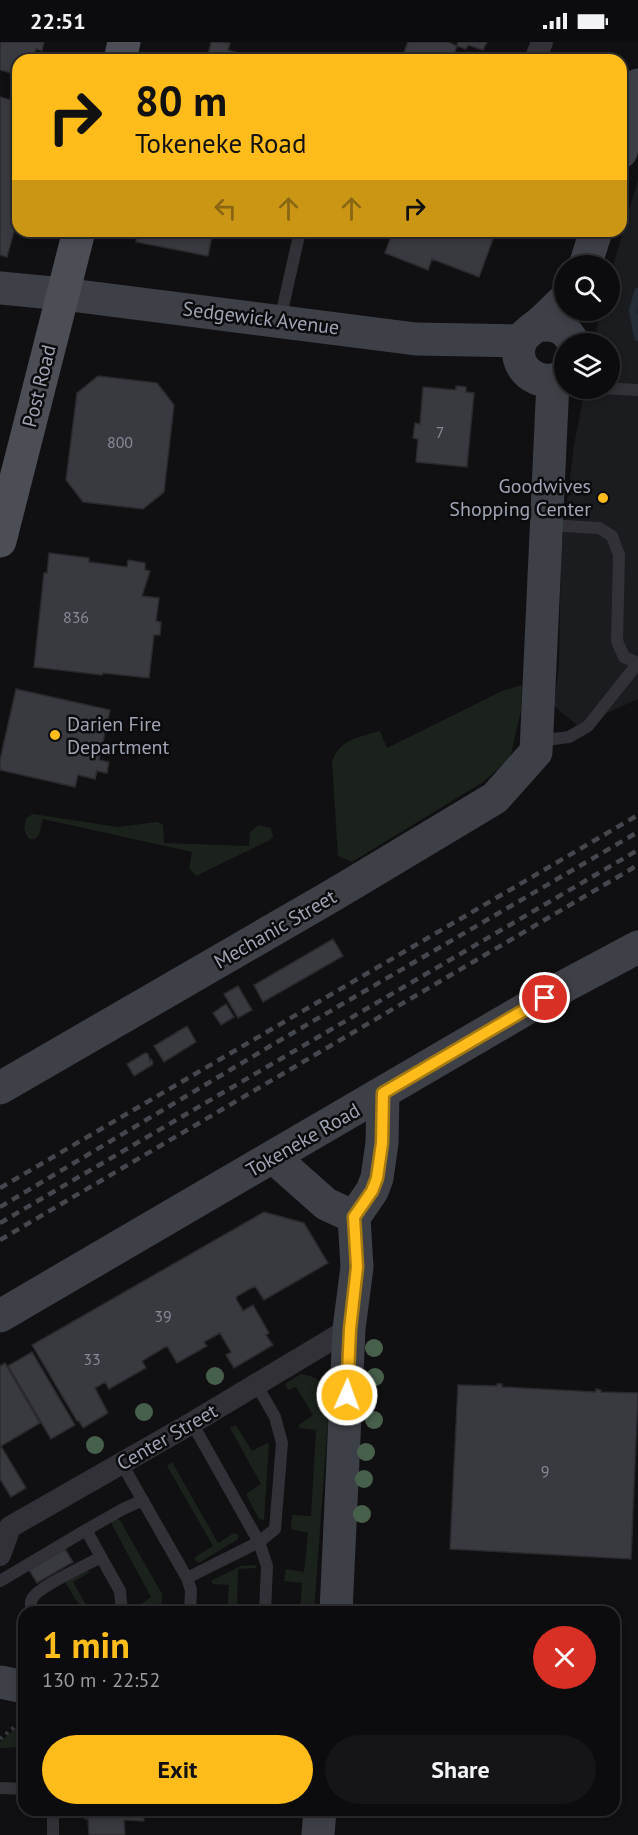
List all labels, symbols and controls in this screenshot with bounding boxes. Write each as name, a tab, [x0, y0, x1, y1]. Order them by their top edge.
text: 22:51	[30, 7, 86, 35]
text: 80 m	[135, 73, 227, 128]
icon: right	[36, 78, 114, 156]
text: Tokeneke Road	[135, 126, 307, 160]
icon: left	[209, 192, 242, 225]
icon: ahead	[272, 192, 305, 225]
icon: ahead	[335, 192, 368, 225]
icon: right	[398, 192, 431, 225]
map controls	[554, 255, 620, 399]
button: search	[554, 255, 620, 321]
street label: Sedgewick Avenue	[181, 296, 341, 340]
button: layers	[554, 333, 620, 399]
street label: Post Road	[16, 342, 62, 430]
house number: 7	[436, 422, 444, 442]
house number: 800	[107, 432, 133, 452]
place label: Goodwives Shopping Center	[449, 473, 591, 522]
marker: Goodwives Shopping Center	[596, 491, 610, 505]
house number: 836	[63, 607, 89, 627]
place label: Darien Fire Department	[67, 711, 169, 760]
marker: Darien Fire Department	[48, 728, 62, 742]
street label: Mechanic Street	[209, 883, 341, 974]
pin	[519, 972, 570, 1023]
icon: arrive	[528, 981, 561, 1014]
street label: Tokeneke Road	[241, 1097, 365, 1183]
house number: 39	[154, 1306, 172, 1326]
house number: 33	[83, 1349, 101, 1369]
position arrow	[315, 1363, 379, 1427]
street label: Center Street	[112, 1398, 222, 1476]
house number: 9	[541, 1461, 549, 1481]
text: 1 min	[42, 1621, 130, 1668]
button: close	[533, 1626, 596, 1689]
text: 130 m · 22:52	[42, 1667, 160, 1693]
button: Exit	[42, 1735, 313, 1804]
button: Share	[325, 1735, 596, 1804]

